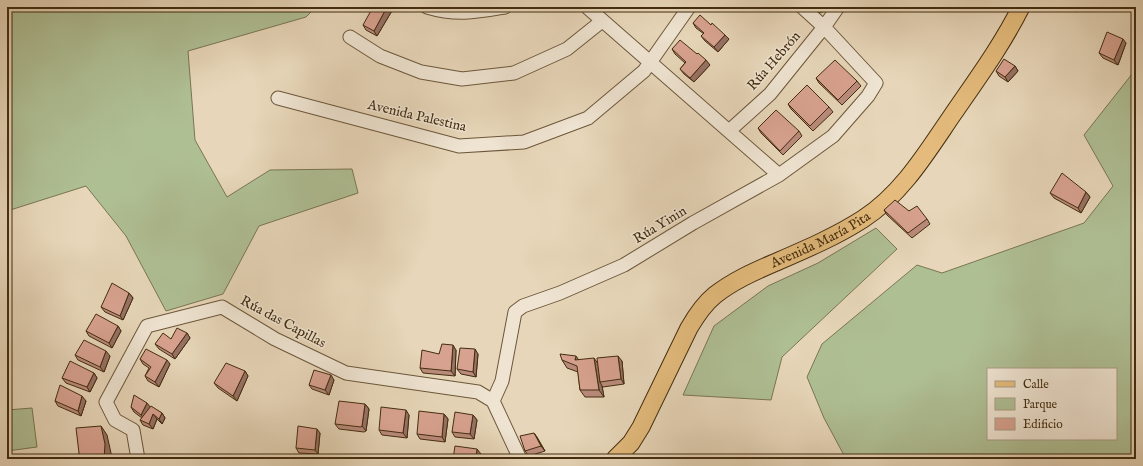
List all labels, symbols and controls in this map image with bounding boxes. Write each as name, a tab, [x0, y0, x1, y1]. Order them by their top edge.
street label: Rúa Hebrón	[743, 27, 805, 94]
street label: Avenida Palestina	[365, 96, 469, 136]
street label: Rúa Yinin	[630, 202, 690, 248]
street label: Avenida María Pita	[767, 207, 875, 273]
street label: Rúa das Capillas	[237, 292, 329, 352]
legend	[987, 368, 1117, 440]
text: Calle	[1023, 377, 1049, 392]
text: Parque	[1023, 397, 1058, 413]
text: Edificio	[1023, 417, 1063, 432]

